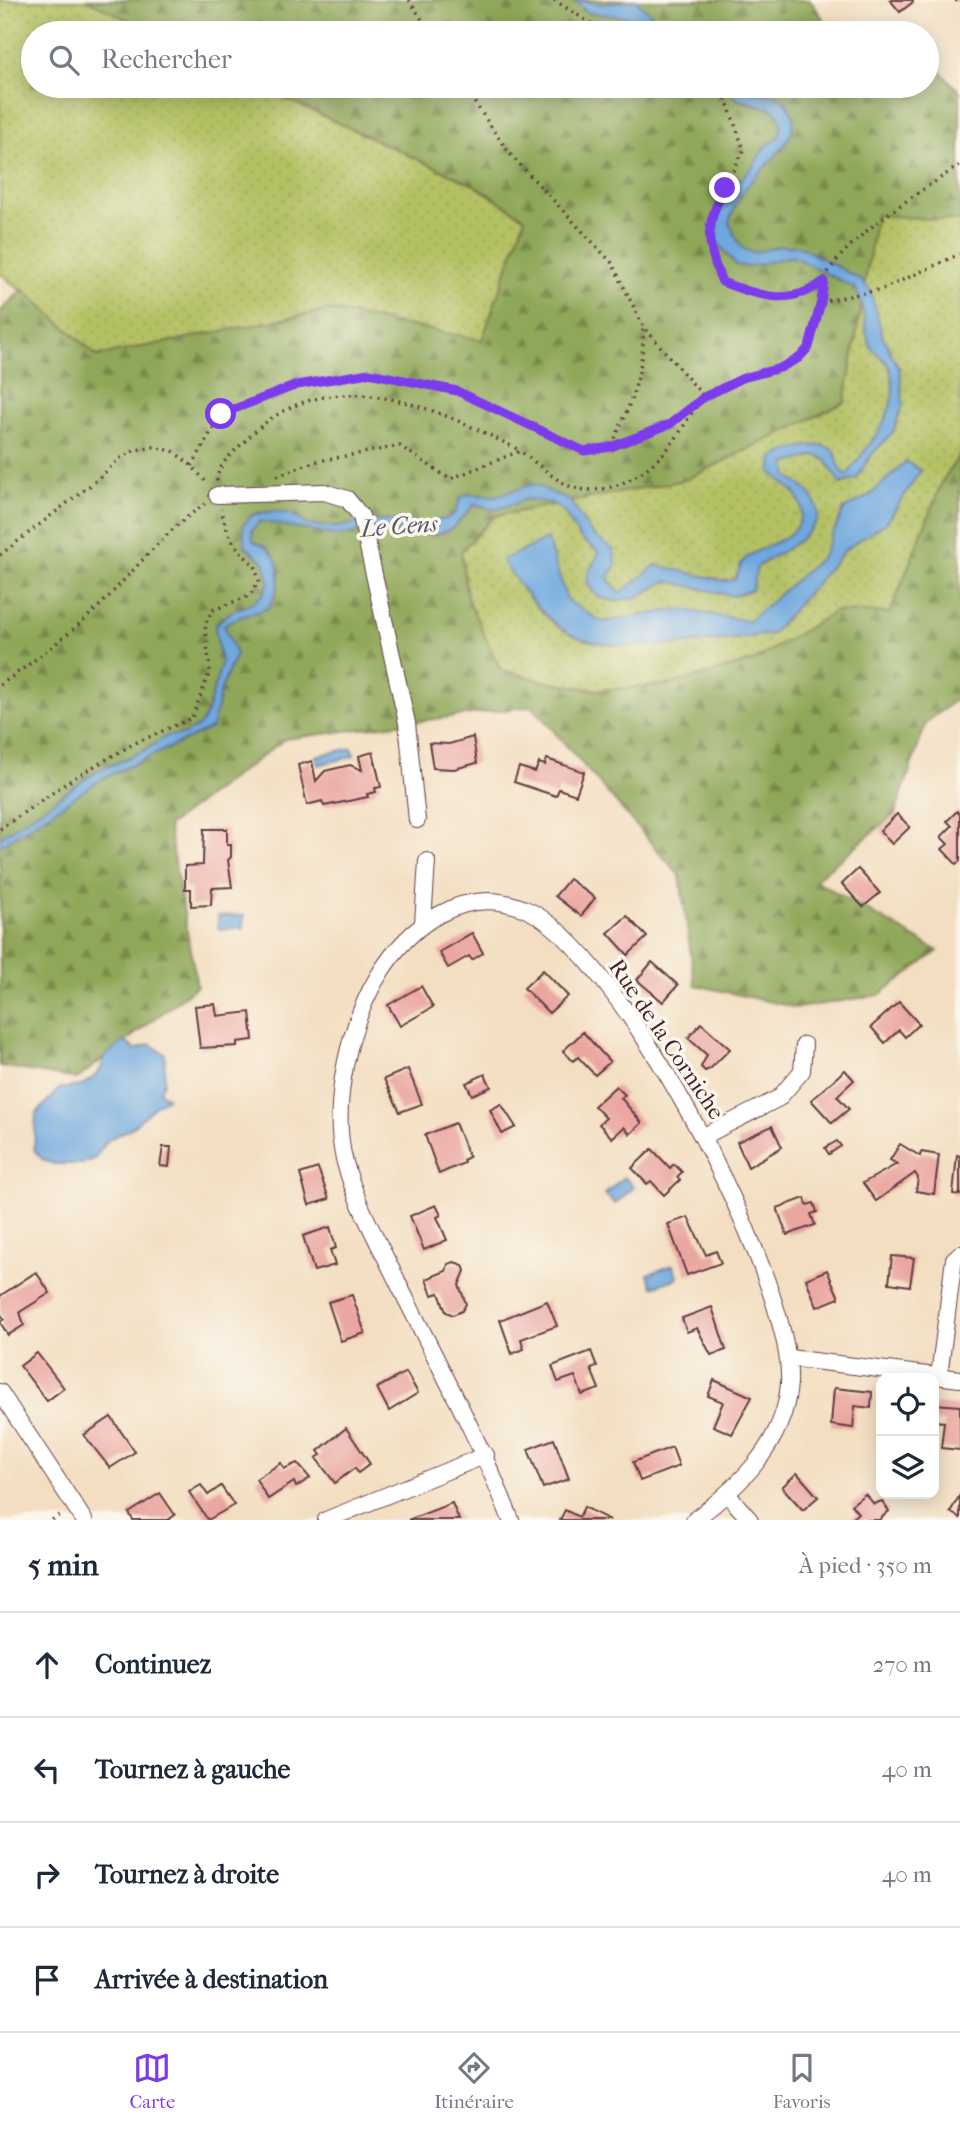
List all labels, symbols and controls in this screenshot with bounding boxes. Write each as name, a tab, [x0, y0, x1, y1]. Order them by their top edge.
search box	[21, 21, 939, 98]
icon: search	[45, 41, 83, 79]
text: Rechercher	[101, 44, 232, 75]
route end	[709, 172, 740, 203]
route start	[205, 398, 236, 429]
water label: Le Cens	[358, 509, 439, 543]
street label: Rue de la Corniche	[603, 954, 730, 1124]
map controls	[876, 1373, 939, 1499]
button: locate	[876, 1373, 939, 1436]
button: layers	[876, 1436, 939, 1499]
text: 5 min	[28, 1548, 99, 1583]
text: À pied · 350 m	[799, 1552, 932, 1579]
icon: ahead	[28, 1646, 66, 1684]
text: Continuez	[95, 1649, 211, 1680]
text: 270 m	[872, 1651, 932, 1678]
icon: left	[28, 1751, 66, 1789]
text: Tournez à gauche	[95, 1754, 290, 1785]
text: 40 m	[882, 1756, 932, 1783]
icon: right	[28, 1856, 66, 1894]
text: Tournez à droite	[95, 1859, 279, 1890]
text: 40 m	[882, 1861, 932, 1888]
icon: arrive	[28, 1961, 66, 1999]
text: Arrivée à destination	[95, 1964, 328, 1995]
tab: Carte	[129, 2049, 175, 2113]
tab: Itinéraire	[434, 2049, 514, 2113]
tab: Favoris	[773, 2049, 831, 2113]

